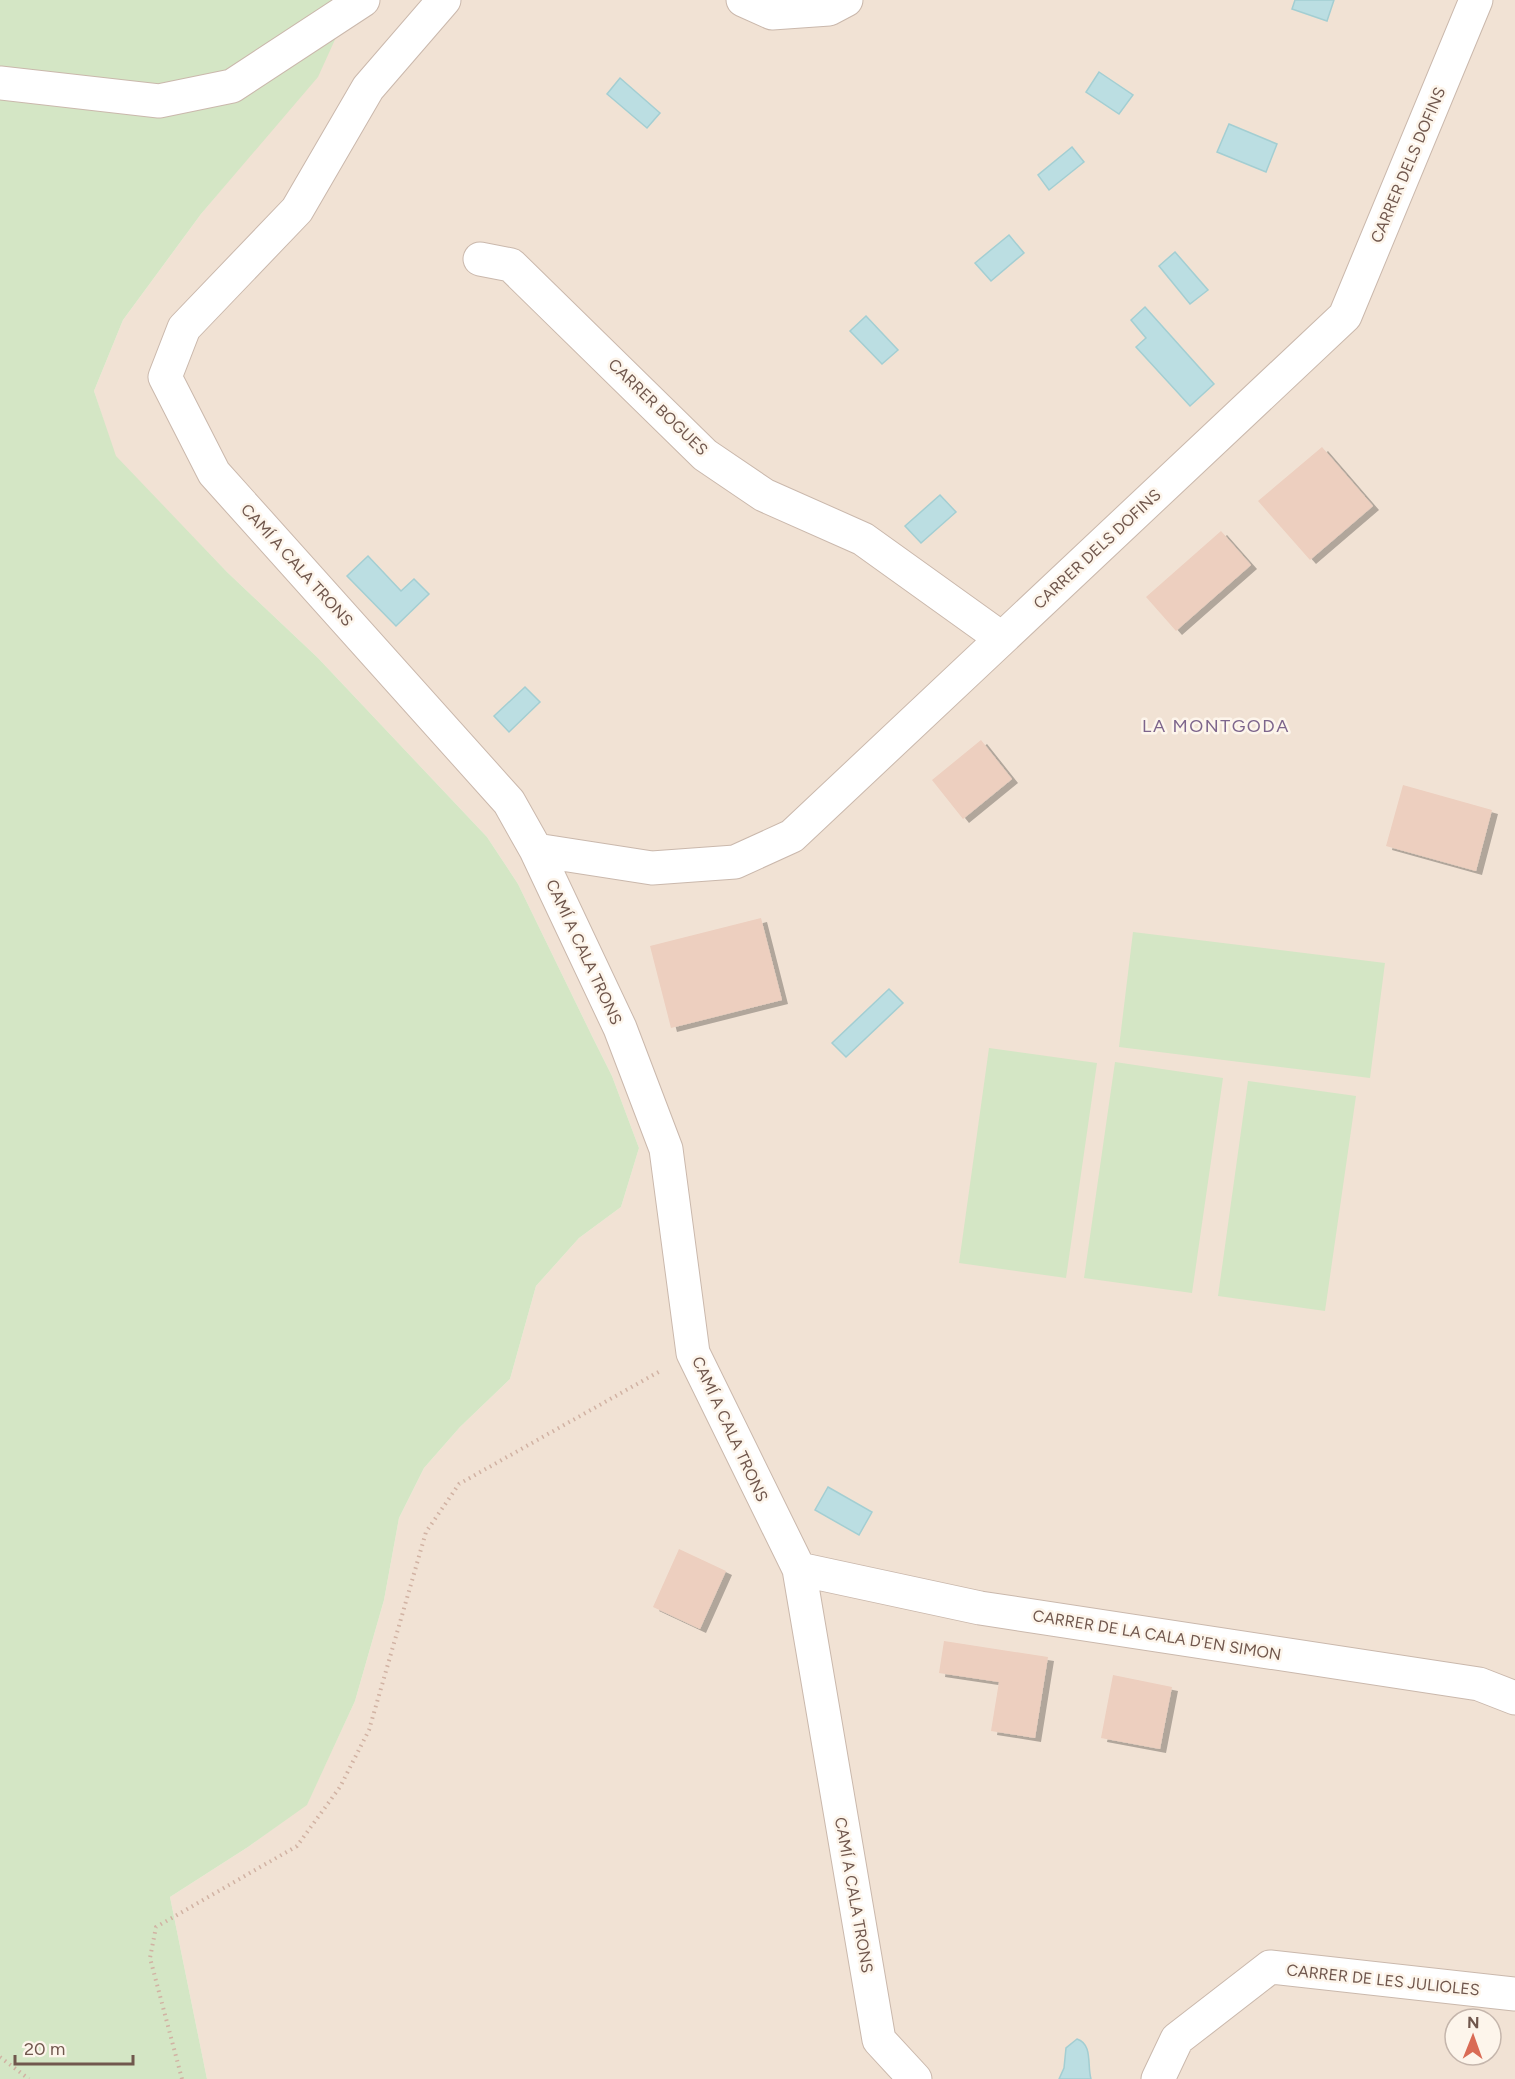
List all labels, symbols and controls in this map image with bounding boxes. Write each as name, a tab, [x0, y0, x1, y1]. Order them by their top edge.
street label: CARRER DELS DOFINS	[1367, 84, 1449, 246]
street label: CARRER BOGUES	[604, 355, 712, 459]
street label: CARRER DELS DOFINS	[1029, 485, 1165, 613]
street label: CAMÍ A CALA TRONS	[237, 500, 357, 630]
district label: LA MONTGODA	[1142, 715, 1290, 737]
street label: CAMÍ A CALA TRONS	[542, 876, 626, 1028]
street label: CAMÍ A CALA TRONS	[688, 1353, 772, 1505]
street label: CARRER DE LA CALA D'EN SIMON	[1031, 1606, 1283, 1664]
street label: CAMÍ A CALA TRONS	[831, 1816, 877, 1975]
street label: CARRER DE LES JULIOLES	[1285, 1960, 1481, 2000]
north arrow	[1443, 2007, 1503, 2067]
text: N	[1467, 2013, 1480, 2032]
scale bar	[15, 2028, 134, 2066]
text: 20 m	[24, 2038, 65, 2060]

